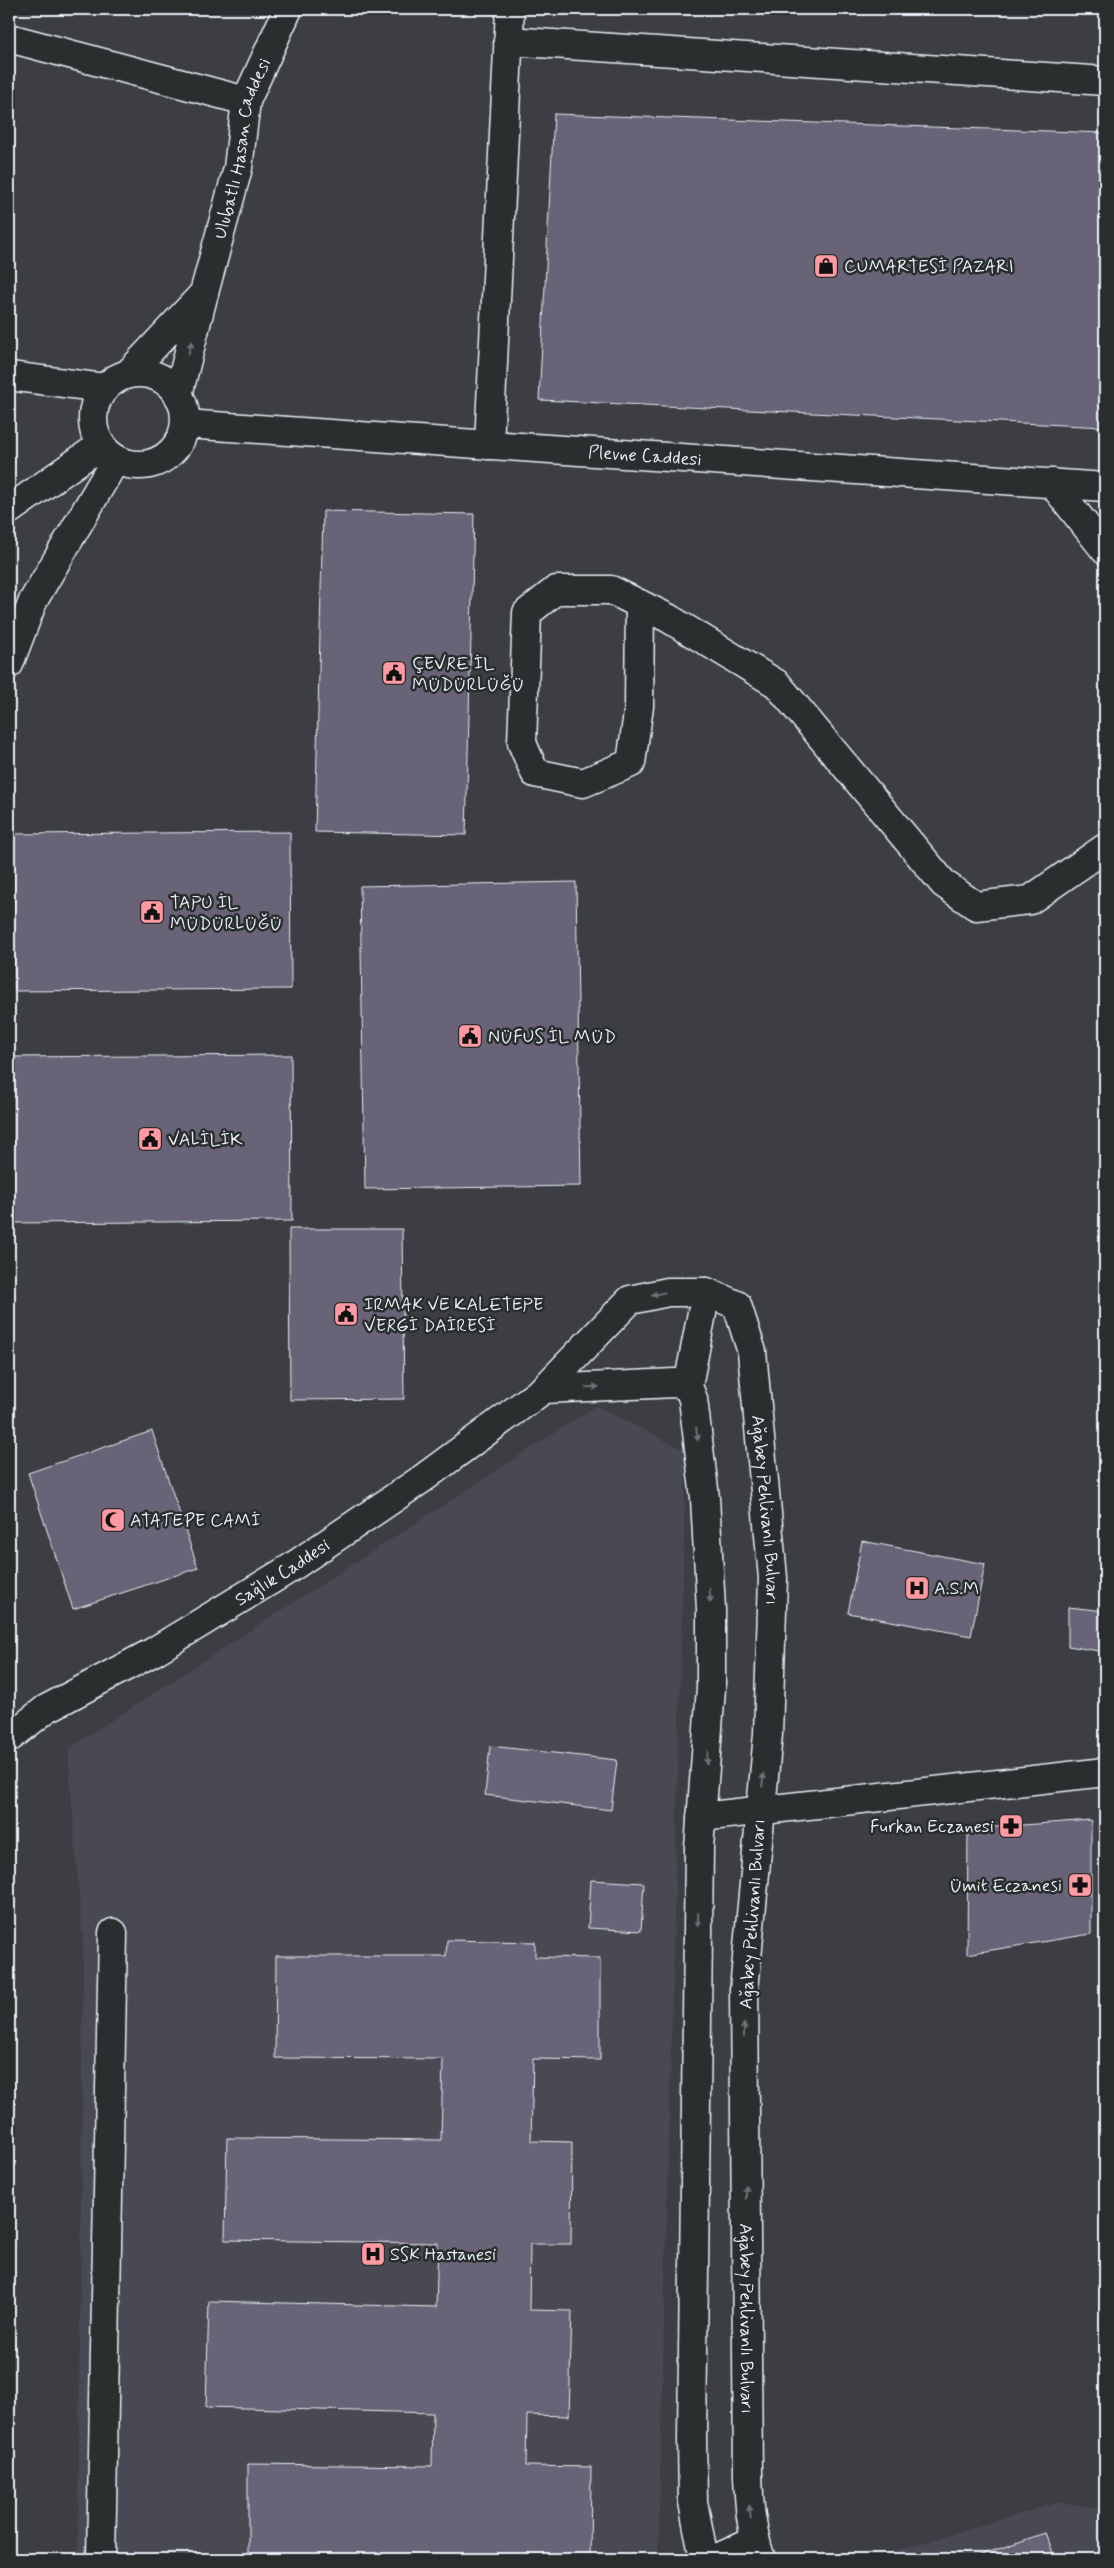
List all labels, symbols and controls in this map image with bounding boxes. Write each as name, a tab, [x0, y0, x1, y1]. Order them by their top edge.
street label: Ulubatlı Hasan Caddesi	[208, 54, 277, 242]
shop icon: CUMARTESİ PAZARI	[813, 253, 839, 279]
place label: CUMARTESİ PAZARI	[844, 255, 1014, 279]
one-way arrow	[186, 340, 194, 356]
street label: Plevne Caddesi	[587, 441, 702, 472]
place label: ÇEVRE İL MÜDÜRLÜĞÜ	[412, 652, 524, 697]
public building icon: ÇEVRE İL MÜDÜRLÜĞÜ	[381, 660, 407, 686]
place label: TAPU İL MÜDÜRLÜĞÜ	[170, 891, 282, 936]
public building icon: TAPU İL MÜDÜRLÜĞÜ	[139, 899, 165, 925]
public building icon: NÜFUS İL MÜD	[457, 1023, 483, 1049]
place label: NÜFUS İL MÜD	[488, 1025, 616, 1049]
public building icon: VALİLİK	[137, 1126, 163, 1152]
place label: VALİLİK	[168, 1128, 243, 1152]
one-way arrow	[650, 1290, 665, 1298]
place label: IRMAK VE KALETEPE VERGİ DAİRESİ	[364, 1293, 543, 1338]
public building icon: IRMAK VE KALETEPE VERGİ DAİRESİ	[333, 1301, 359, 1327]
one-way arrow	[585, 1383, 601, 1391]
street label: Ağabey Pehlivanlı Bulvarı	[745, 1414, 784, 1605]
one-way arrow	[693, 1426, 701, 1442]
mosque icon: ATATEPE CAMİ	[100, 1507, 126, 1533]
place label: ATATEPE CAMİ	[130, 1509, 261, 1533]
street label: Sağlık Caddesi	[231, 1534, 335, 1612]
hospital icon: A.S.M	[904, 1575, 930, 1601]
place label: A.S.M	[934, 1577, 979, 1601]
one-way arrow	[707, 1588, 715, 1604]
one-way arrow	[703, 1750, 711, 1766]
one-way arrow	[759, 1772, 767, 1788]
pharmacy icon: Furkan Eczanesi	[998, 1813, 1024, 1839]
place label: Furkan Eczanesi	[870, 1815, 994, 1839]
street label: Ağabey Pehlivanlı Bulvarı	[734, 1818, 772, 2010]
pharmacy icon: Ümit Eczanesi	[1067, 1872, 1093, 1898]
place label: Ümit Eczanesi	[949, 1874, 1062, 1898]
one-way arrow	[694, 1912, 702, 1928]
one-way arrow	[740, 2021, 748, 2037]
one-way arrow	[742, 2184, 750, 2200]
street label: Ağabey Pehlivanlı Bulvarı	[733, 2223, 758, 2414]
hospital icon: SSK Hastanesi	[360, 2241, 386, 2267]
place label: SSK Hastanesi	[390, 2243, 496, 2267]
one-way arrow	[746, 2504, 754, 2520]

